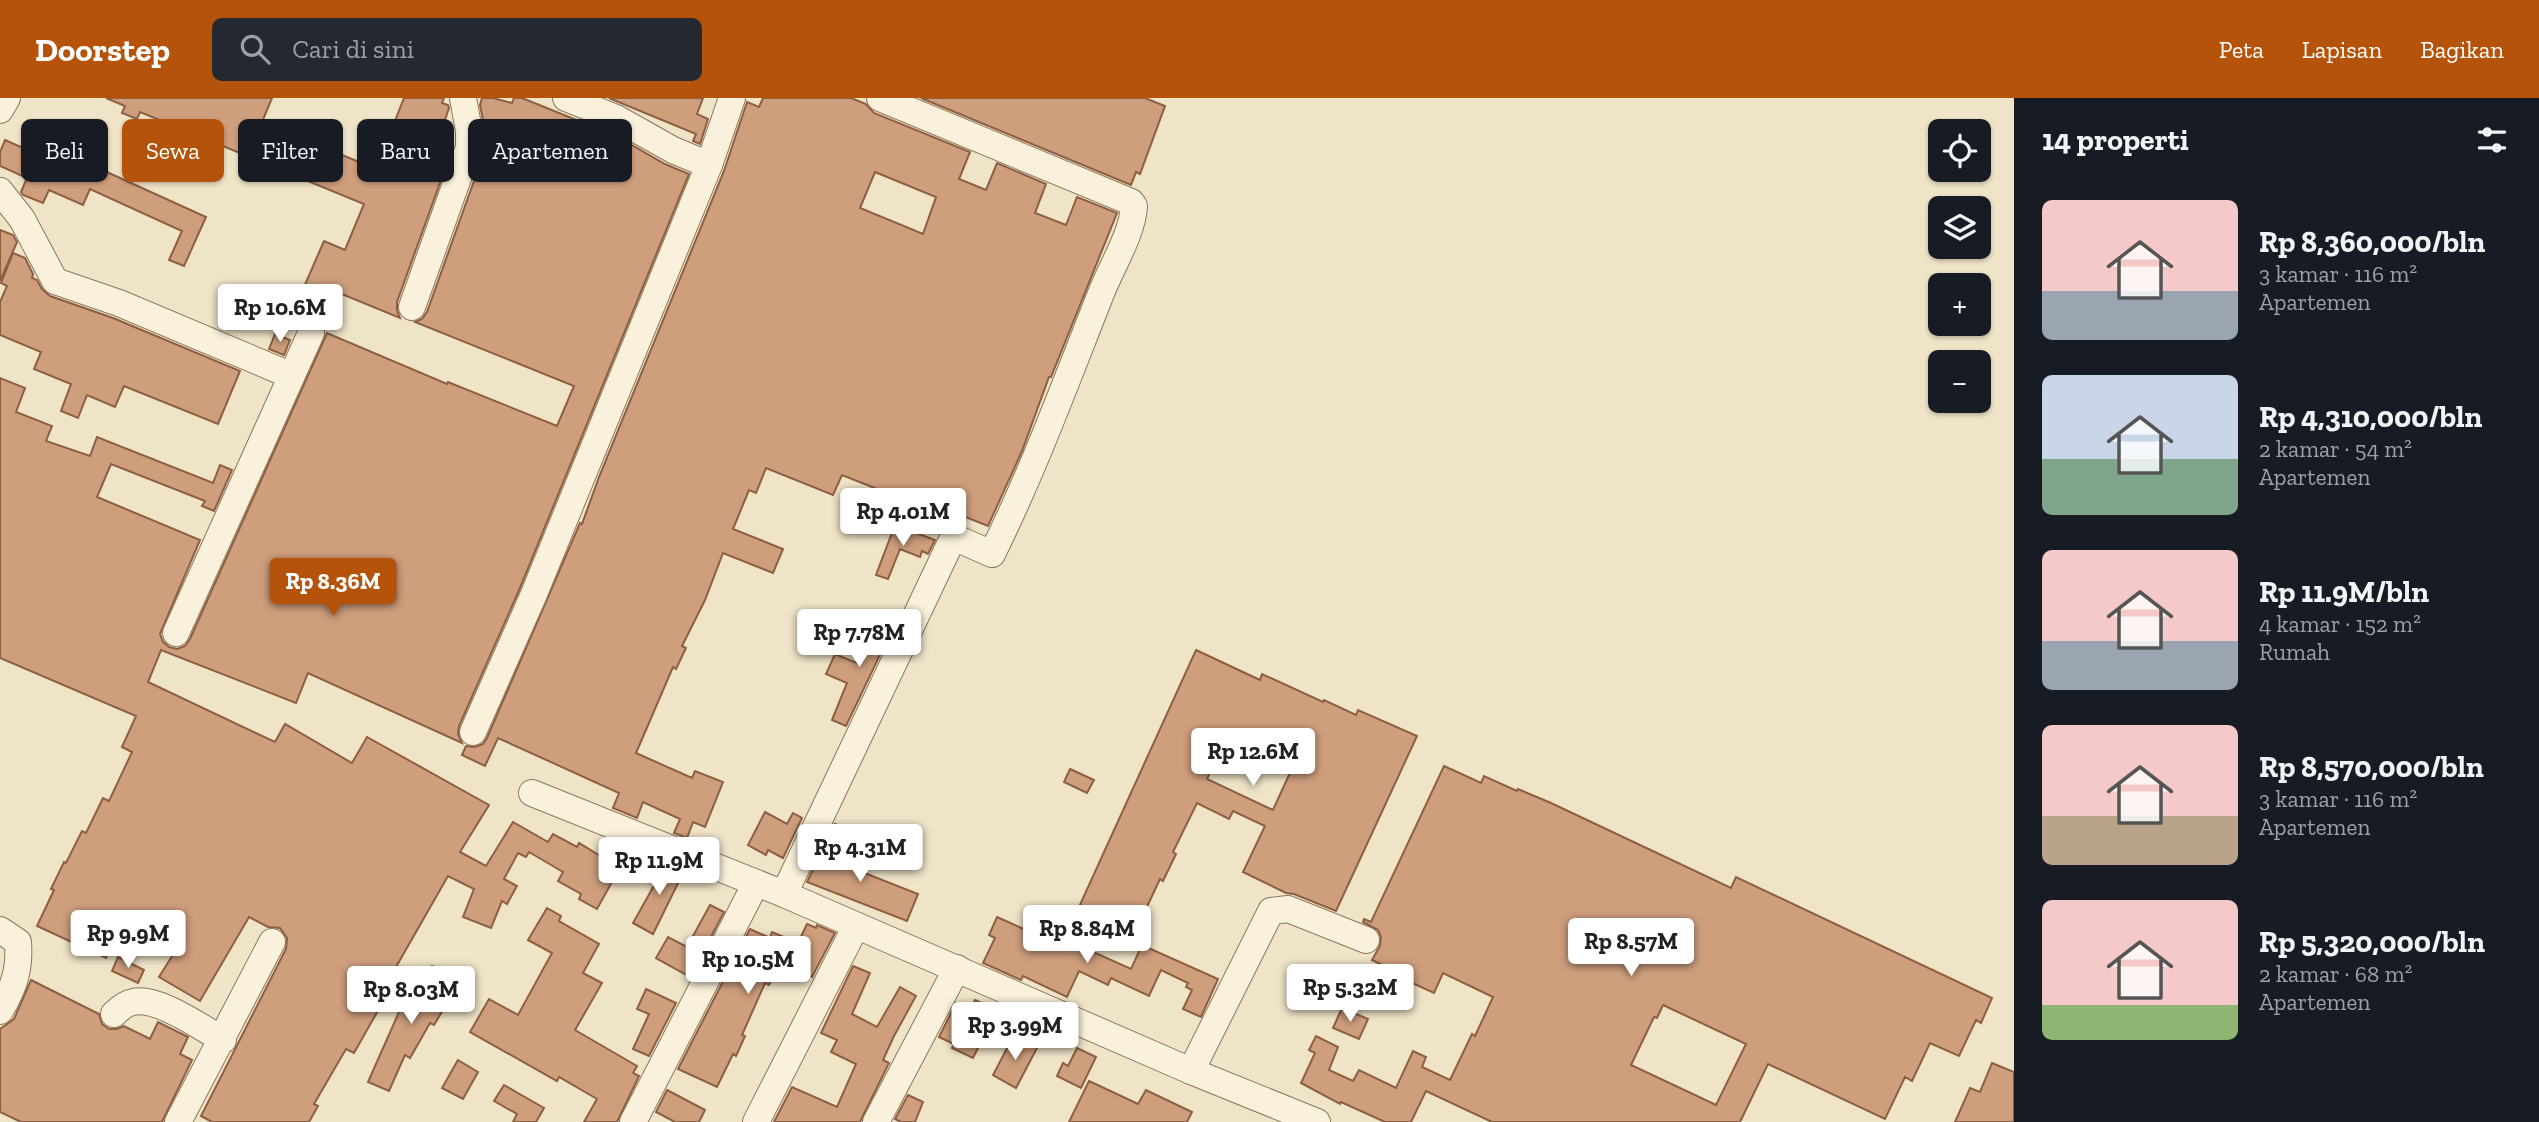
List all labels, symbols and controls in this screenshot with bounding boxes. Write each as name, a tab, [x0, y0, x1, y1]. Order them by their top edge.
search box	[212, 18, 702, 81]
text: Doorstep	[35, 30, 170, 69]
icon: search	[236, 30, 274, 68]
text: Cari di sini	[292, 33, 414, 65]
text: Peta	[2219, 35, 2264, 64]
text: Lapisan	[2302, 35, 2382, 64]
text: Bagikan	[2420, 35, 2504, 64]
chip: Beli	[21, 119, 108, 182]
chip: Sewa	[122, 119, 224, 182]
chip: Filter	[238, 119, 343, 182]
chip: Baru	[357, 119, 454, 182]
chip: Apartemen	[468, 119, 632, 182]
map controls	[1928, 119, 1991, 413]
button: locate	[1928, 119, 1991, 182]
icon: filters	[2473, 121, 2511, 159]
text: 14 properti	[2042, 122, 2189, 158]
button: layers	[1928, 196, 1991, 259]
text: Rp 8,360,000/bln	[2259, 224, 2485, 260]
icon: home	[2098, 228, 2182, 312]
text: 3 kamar · 116 m²	[2259, 260, 2417, 288]
button: +	[1928, 273, 1991, 336]
pin: Rp 10.6M	[208, 285, 352, 344]
text: Apartemen	[2259, 288, 2370, 316]
text: Rp 10.6M	[234, 293, 326, 321]
button: −	[1928, 350, 1991, 413]
text: Rp 4,310,000/bln	[2259, 399, 2482, 435]
icon: home	[2098, 403, 2182, 487]
text: 2 kamar · 54 m²	[2259, 435, 2412, 463]
text: Apartemen	[2259, 463, 2370, 491]
pin: Rp 4.01M	[831, 489, 975, 548]
text: Rp 4.01M	[856, 497, 950, 525]
pin: Rp 8.36M	[261, 559, 405, 618]
text: Rp 8.36M	[285, 567, 381, 595]
text: Rp 11.9M/bln	[2259, 574, 2429, 610]
icon: home	[2098, 578, 2182, 662]
pin: Rp 7.78M	[787, 610, 931, 669]
text: 4 kamar · 152 m²	[2259, 610, 2421, 638]
text: Rp 7.78M	[813, 618, 905, 646]
text: Rumah	[2259, 638, 2330, 666]
pin: Rp 12.6M	[1181, 728, 1325, 788]
text: Rp 12.6M	[1207, 737, 1299, 765]
text: Rp 8,570,000/bln	[2259, 749, 2484, 785]
icon: home	[2098, 753, 2182, 837]
text: 3 kamar · 116 m²	[2259, 785, 2417, 813]
text: Apartemen	[2259, 813, 2370, 841]
pin: Rp 4.31M	[788, 824, 932, 884]
text: Rp 4.31M	[814, 833, 906, 861]
pin: Rp 11.9M	[587, 838, 731, 897]
text: Rp 11.9M	[615, 846, 703, 874]
pin: Rp 8.84M	[1015, 906, 1159, 965]
pin: Rp 9.9M	[63, 910, 193, 970]
text: Rp 8.84M	[1039, 914, 1135, 942]
pin: Rp 8.57M	[1559, 918, 1703, 978]
text: Rp 9.9M	[87, 919, 169, 947]
text: Rp 5,320,000/bln	[2259, 924, 2485, 960]
text: Rp 8.57M	[1584, 927, 1678, 955]
icon: home	[2098, 928, 2182, 1012]
pin: Rp 10.5M	[676, 936, 820, 996]
text: Rp 10.5M	[702, 945, 794, 973]
text: 2 kamar · 68 m²	[2259, 960, 2413, 988]
pin: Rp 5.32M	[1278, 964, 1422, 1024]
pin: Rp 8.03M	[339, 967, 483, 1026]
text: Rp 5.32M	[1303, 973, 1397, 1001]
text: Rp 8.03M	[363, 975, 459, 1003]
text: Apartemen	[2259, 988, 2370, 1016]
pin: Rp 3.99M	[943, 1002, 1087, 1062]
text: Rp 3.99M	[968, 1011, 1062, 1039]

